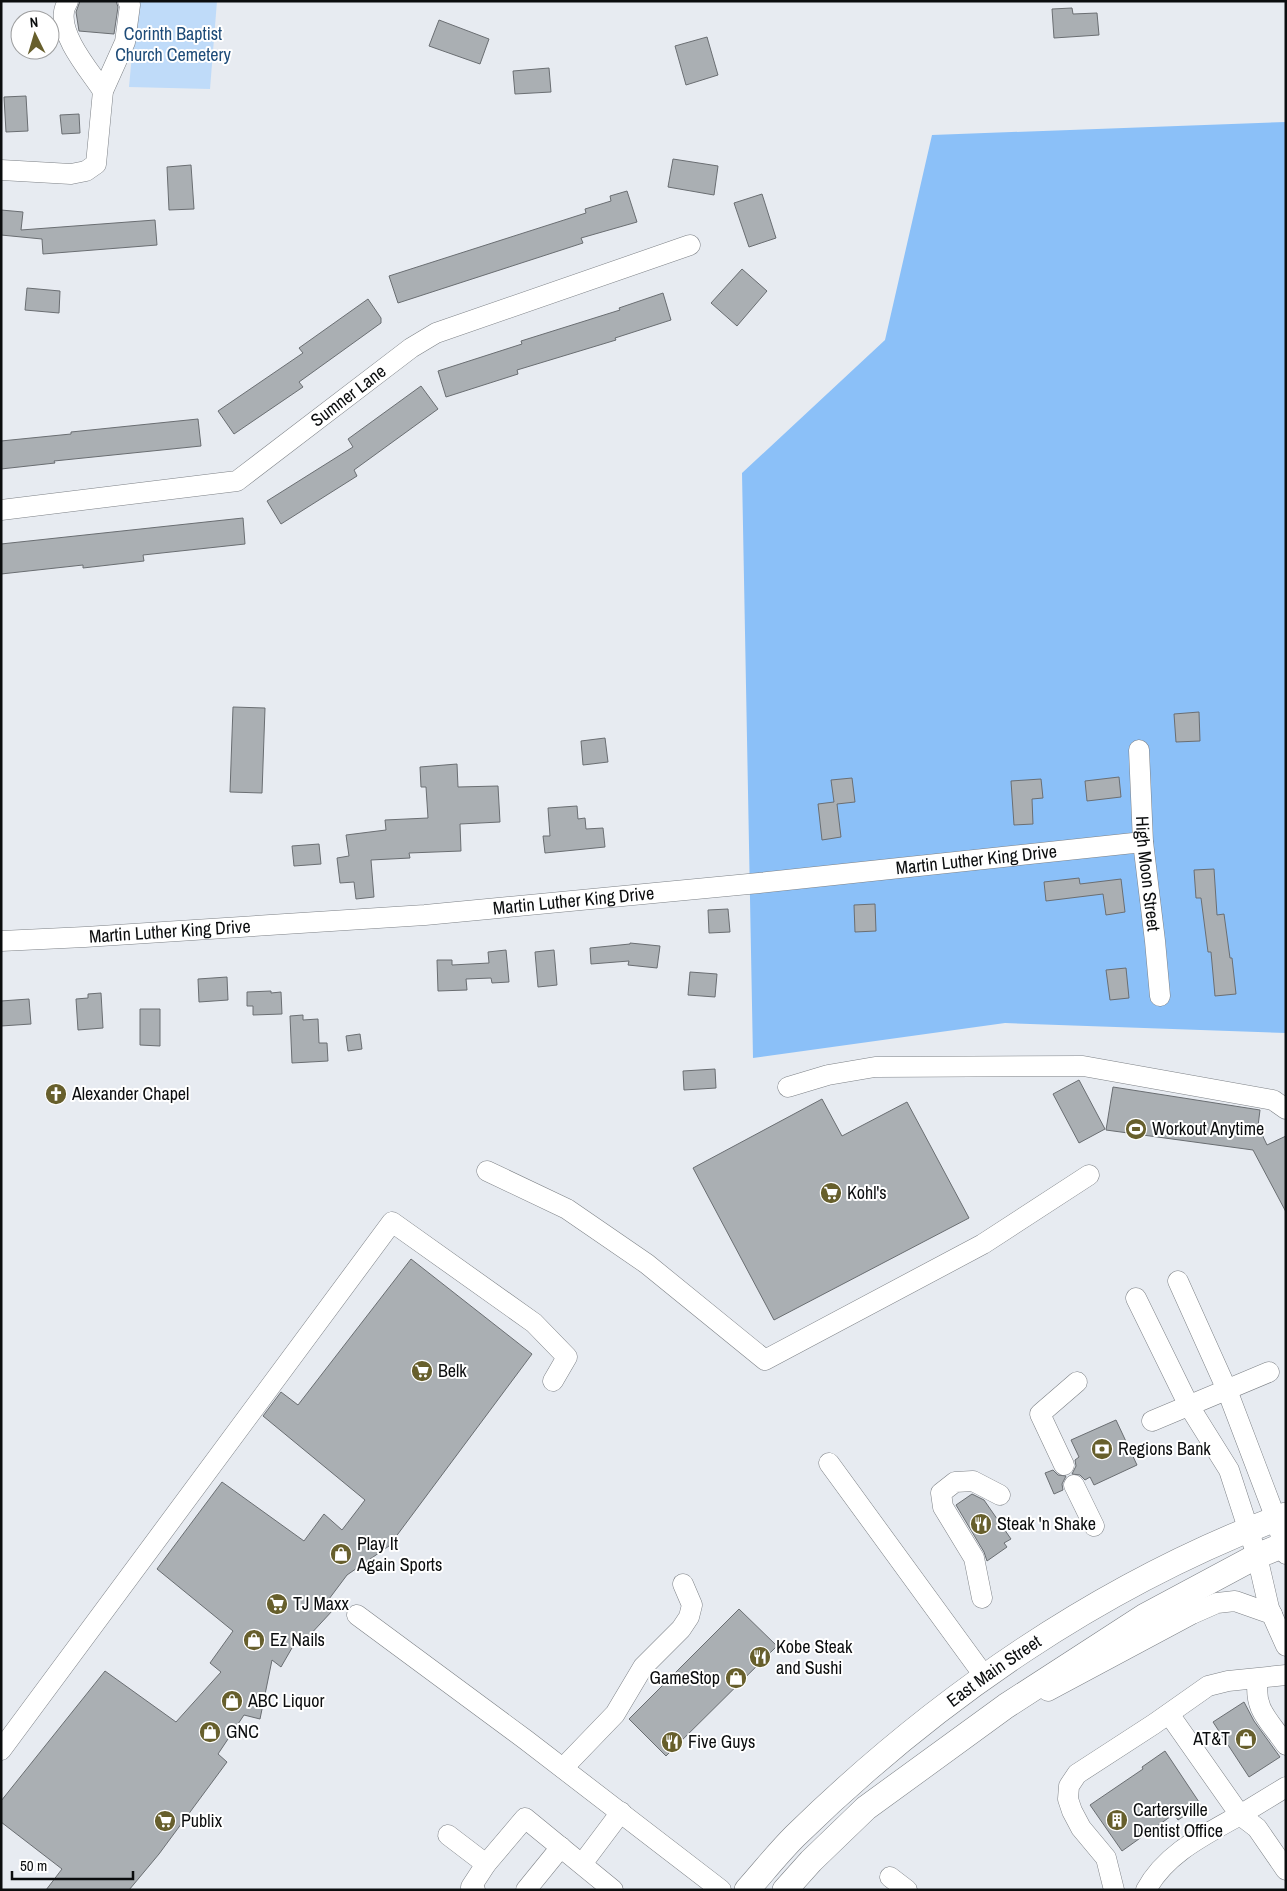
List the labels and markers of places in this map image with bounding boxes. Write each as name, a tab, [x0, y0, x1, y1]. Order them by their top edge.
place label: Alexander Chapel	[71, 1081, 189, 1106]
church icon: Alexander Chapel	[44, 1082, 68, 1106]
place label: Workout Anytime	[1152, 1116, 1264, 1141]
sports icon: Workout Anytime	[1124, 1117, 1148, 1141]
place label: Kohl's	[847, 1180, 887, 1205]
supermarket icon: Kohl's	[819, 1181, 843, 1205]
place label: Belk	[438, 1358, 467, 1383]
supermarket icon: Belk	[410, 1359, 434, 1383]
place label: Regions Bank	[1118, 1436, 1211, 1461]
bank icon: Regions Bank	[1090, 1437, 1114, 1461]
place label: Steak 'n Shake	[997, 1511, 1096, 1536]
restaurant icon: Steak 'n Shake	[969, 1512, 993, 1536]
place label: Play It Again Sports	[356, 1531, 442, 1577]
shop icon: Play It Again Sports	[329, 1542, 353, 1566]
place label: TJ Maxx	[293, 1591, 349, 1616]
supermarket icon: TJ Maxx	[265, 1592, 289, 1616]
place label: Ez Nails	[270, 1627, 325, 1652]
shop icon: Ez Nails	[242, 1628, 266, 1652]
place label: Kobe Steak and Sushi	[776, 1634, 853, 1680]
restaurant icon: Kobe Steak and Sushi	[748, 1645, 772, 1669]
place label: GameStop	[649, 1665, 720, 1690]
shop icon: GameStop	[724, 1666, 748, 1690]
place label: ABC Liquor	[247, 1688, 324, 1713]
shop icon: ABC Liquor	[220, 1689, 244, 1713]
place label: GNC	[226, 1719, 259, 1744]
shop icon: GNC	[198, 1720, 222, 1744]
place label: AT&T	[1192, 1726, 1230, 1751]
shop icon: AT&T	[1234, 1727, 1258, 1751]
place label: Five Guys	[688, 1729, 755, 1754]
restaurant icon: Five Guys	[660, 1730, 684, 1754]
place label: Cartersville Dentist Office	[1133, 1797, 1223, 1843]
place label: Publix	[181, 1808, 223, 1833]
building icon: Cartersville Dentist Office	[1105, 1808, 1129, 1832]
supermarket icon: Publix	[153, 1809, 177, 1833]

